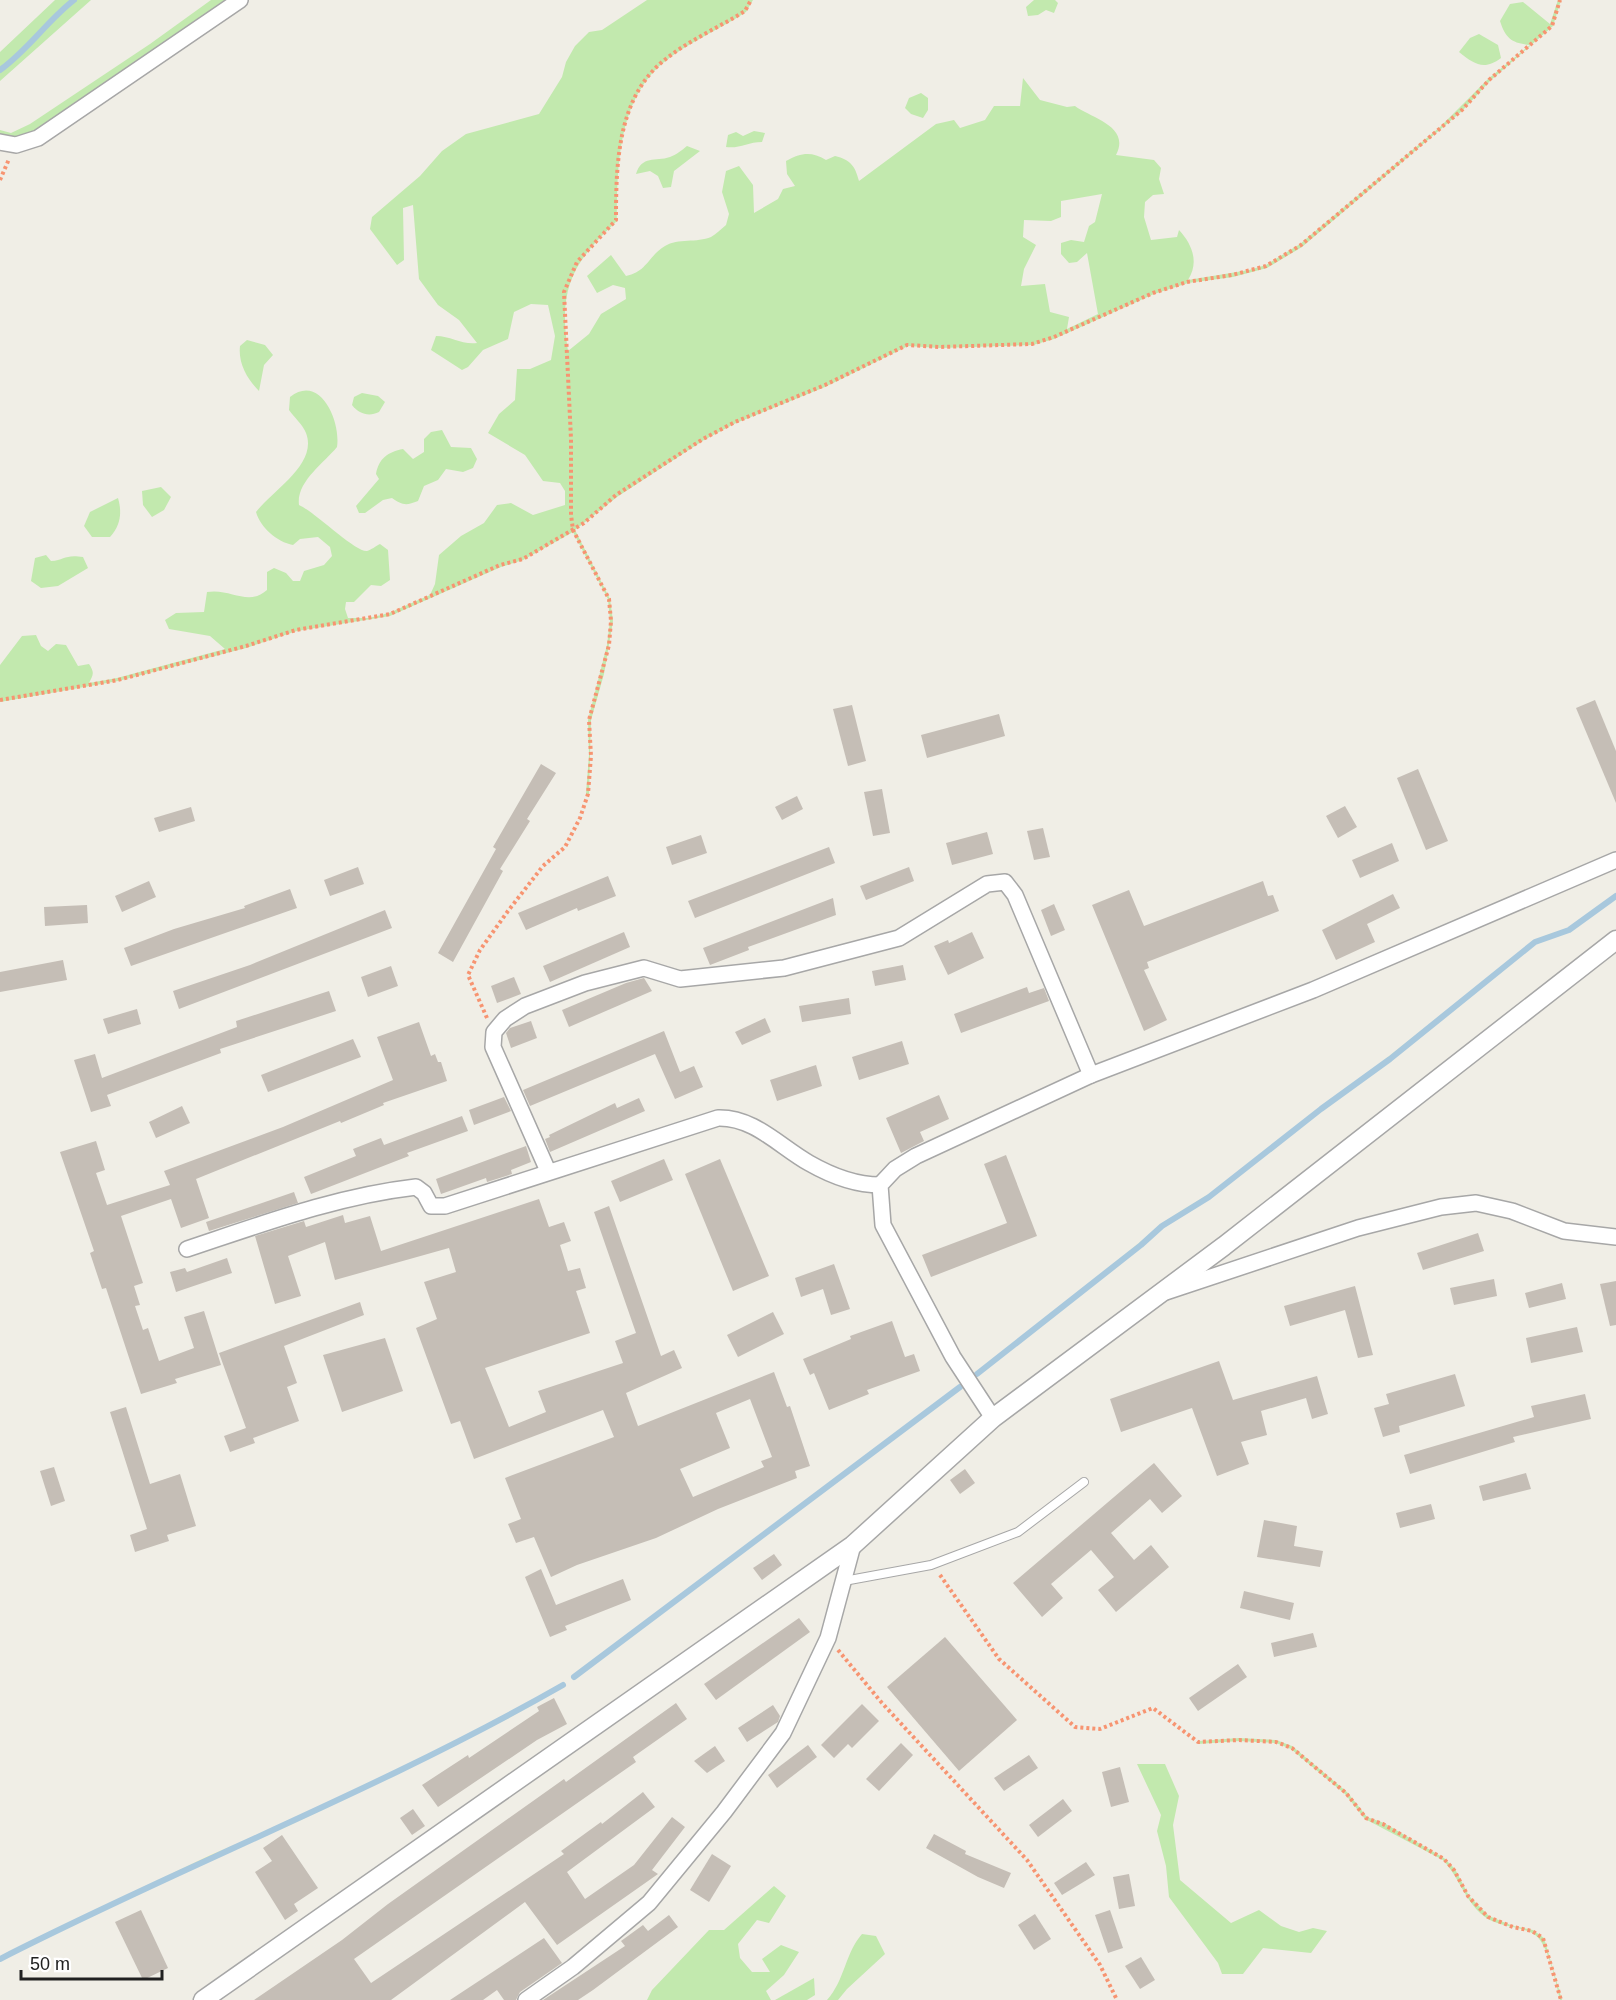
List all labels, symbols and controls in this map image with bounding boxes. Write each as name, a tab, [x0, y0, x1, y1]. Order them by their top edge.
scale bar	[21, 1943, 162, 1981]
text: 50 m	[30, 1954, 70, 1974]

